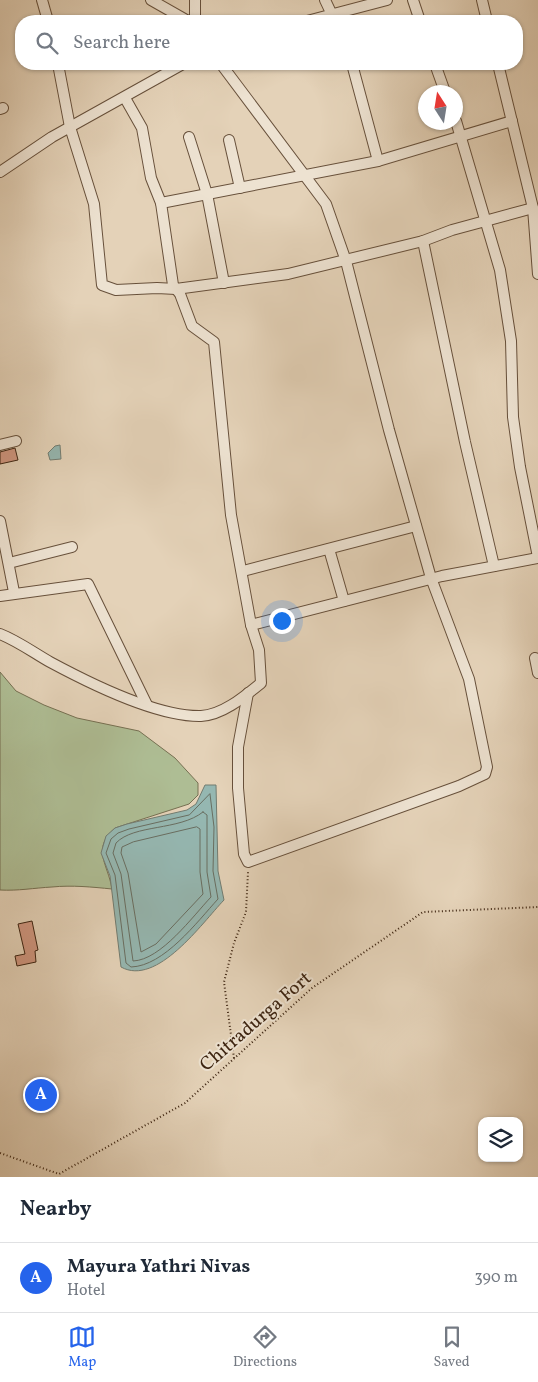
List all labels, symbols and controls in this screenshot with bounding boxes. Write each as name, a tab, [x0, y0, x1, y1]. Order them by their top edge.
search box	[15, 15, 523, 70]
icon: search	[33, 29, 61, 57]
text: Search here	[73, 30, 170, 56]
north arrow	[418, 85, 463, 130]
your location	[269, 608, 295, 634]
street label: Chitradurga Fort	[195, 966, 318, 1078]
pin: A	[25, 1076, 57, 1114]
map controls	[478, 1117, 523, 1162]
button: layers	[478, 1117, 523, 1162]
text: Nearby	[20, 1195, 91, 1224]
text: Mayura Yathri Nivas	[67, 1254, 250, 1280]
text: A	[30, 1267, 42, 1289]
text: 390 m	[475, 1267, 518, 1289]
text: Hotel	[67, 1280, 105, 1302]
tab: Map	[68, 1323, 96, 1372]
tab: Directions	[233, 1323, 297, 1372]
tab: Saved	[434, 1323, 470, 1372]

